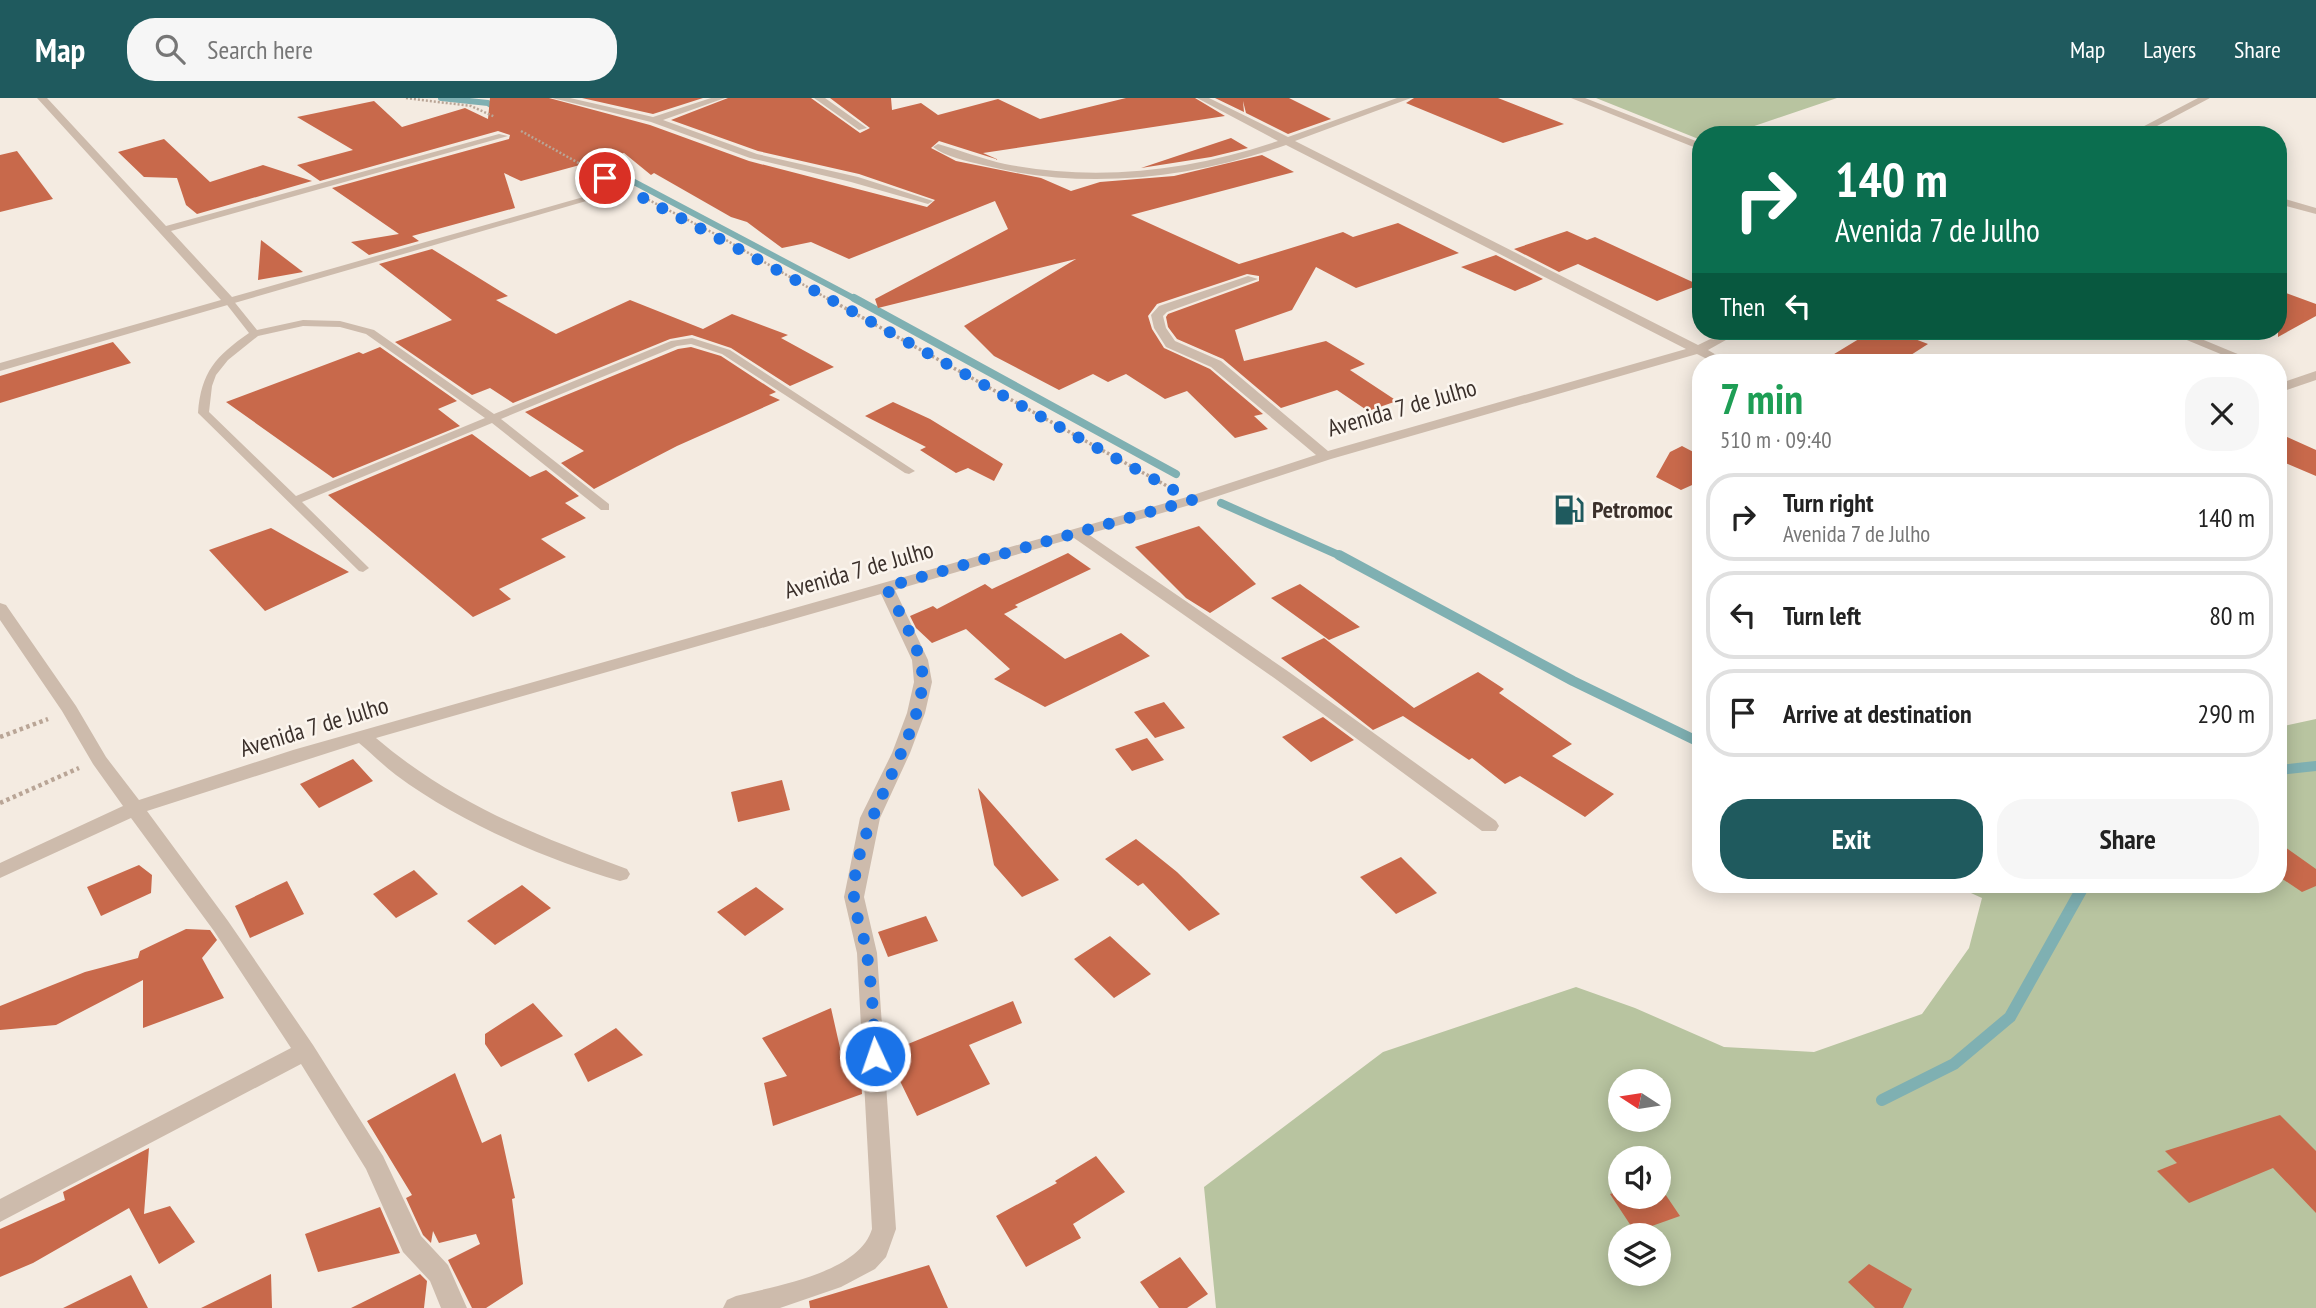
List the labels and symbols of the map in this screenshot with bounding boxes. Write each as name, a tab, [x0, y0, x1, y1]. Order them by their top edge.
pin	[575, 148, 635, 208]
street label: Avenida 7 de Julho	[1324, 371, 1480, 444]
fuel station icon: Petromoc	[1552, 493, 1586, 527]
place label: Petromoc	[1592, 494, 1673, 525]
street label: Avenida 7 de Julho	[781, 533, 937, 606]
street label: Avenida 7 de Julho	[236, 689, 392, 764]
position arrow	[838, 1019, 912, 1093]
north arrow	[1608, 1069, 1671, 1132]

